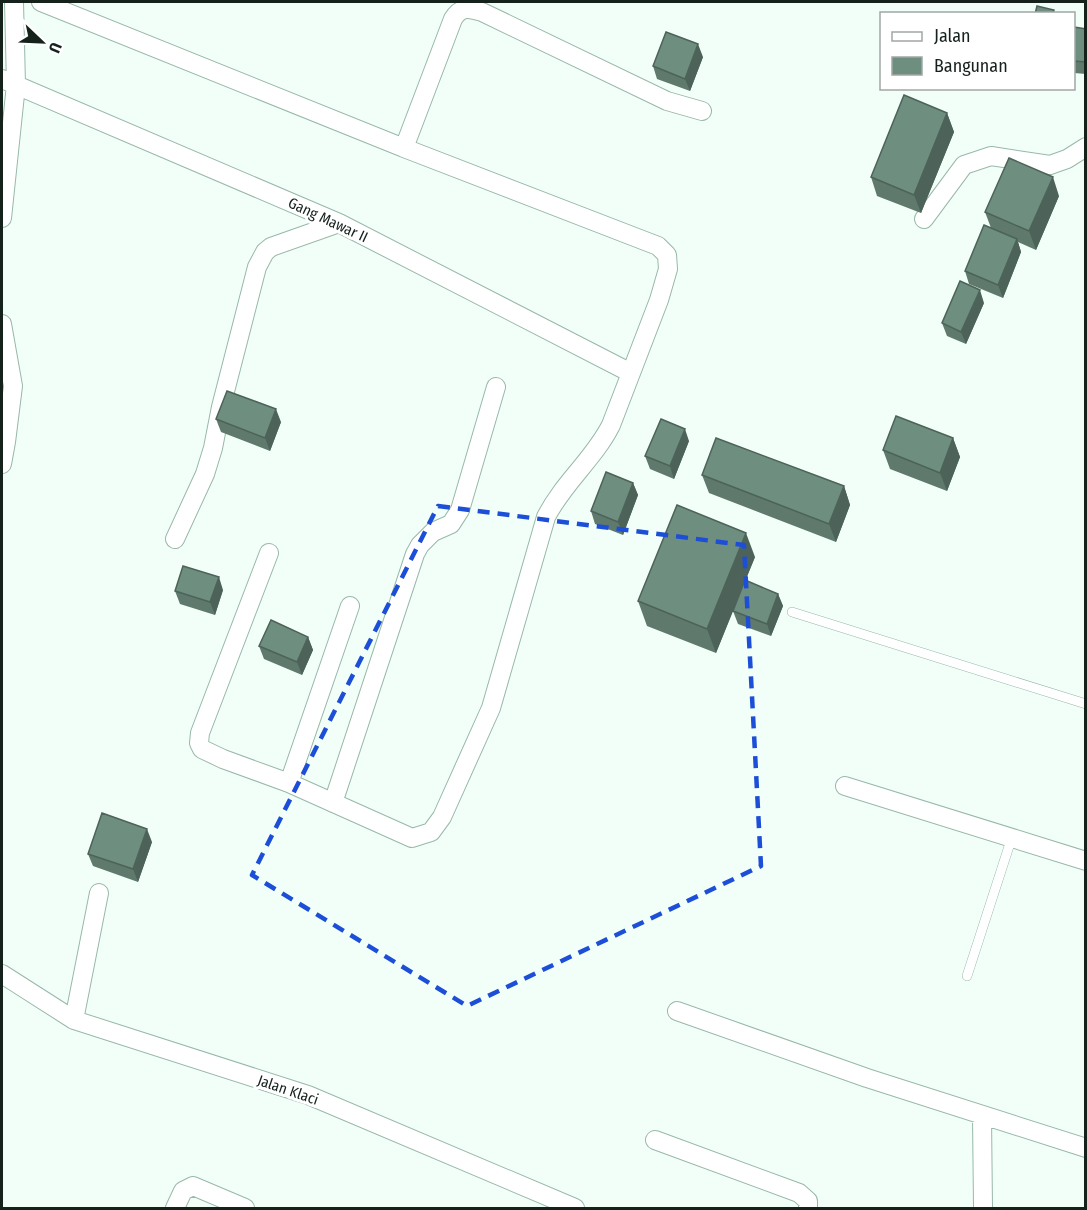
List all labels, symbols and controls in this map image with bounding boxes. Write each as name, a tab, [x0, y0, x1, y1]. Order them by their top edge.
north arrow	[12, 12, 72, 72]
legend	[880, 12, 1075, 90]
text: Jalan	[934, 25, 971, 47]
text: U	[45, 40, 66, 56]
text: Bangunan	[934, 55, 1008, 77]
street label: Gang Mawar II	[285, 194, 371, 246]
street label: Jalan Klaci	[255, 1071, 321, 1109]

